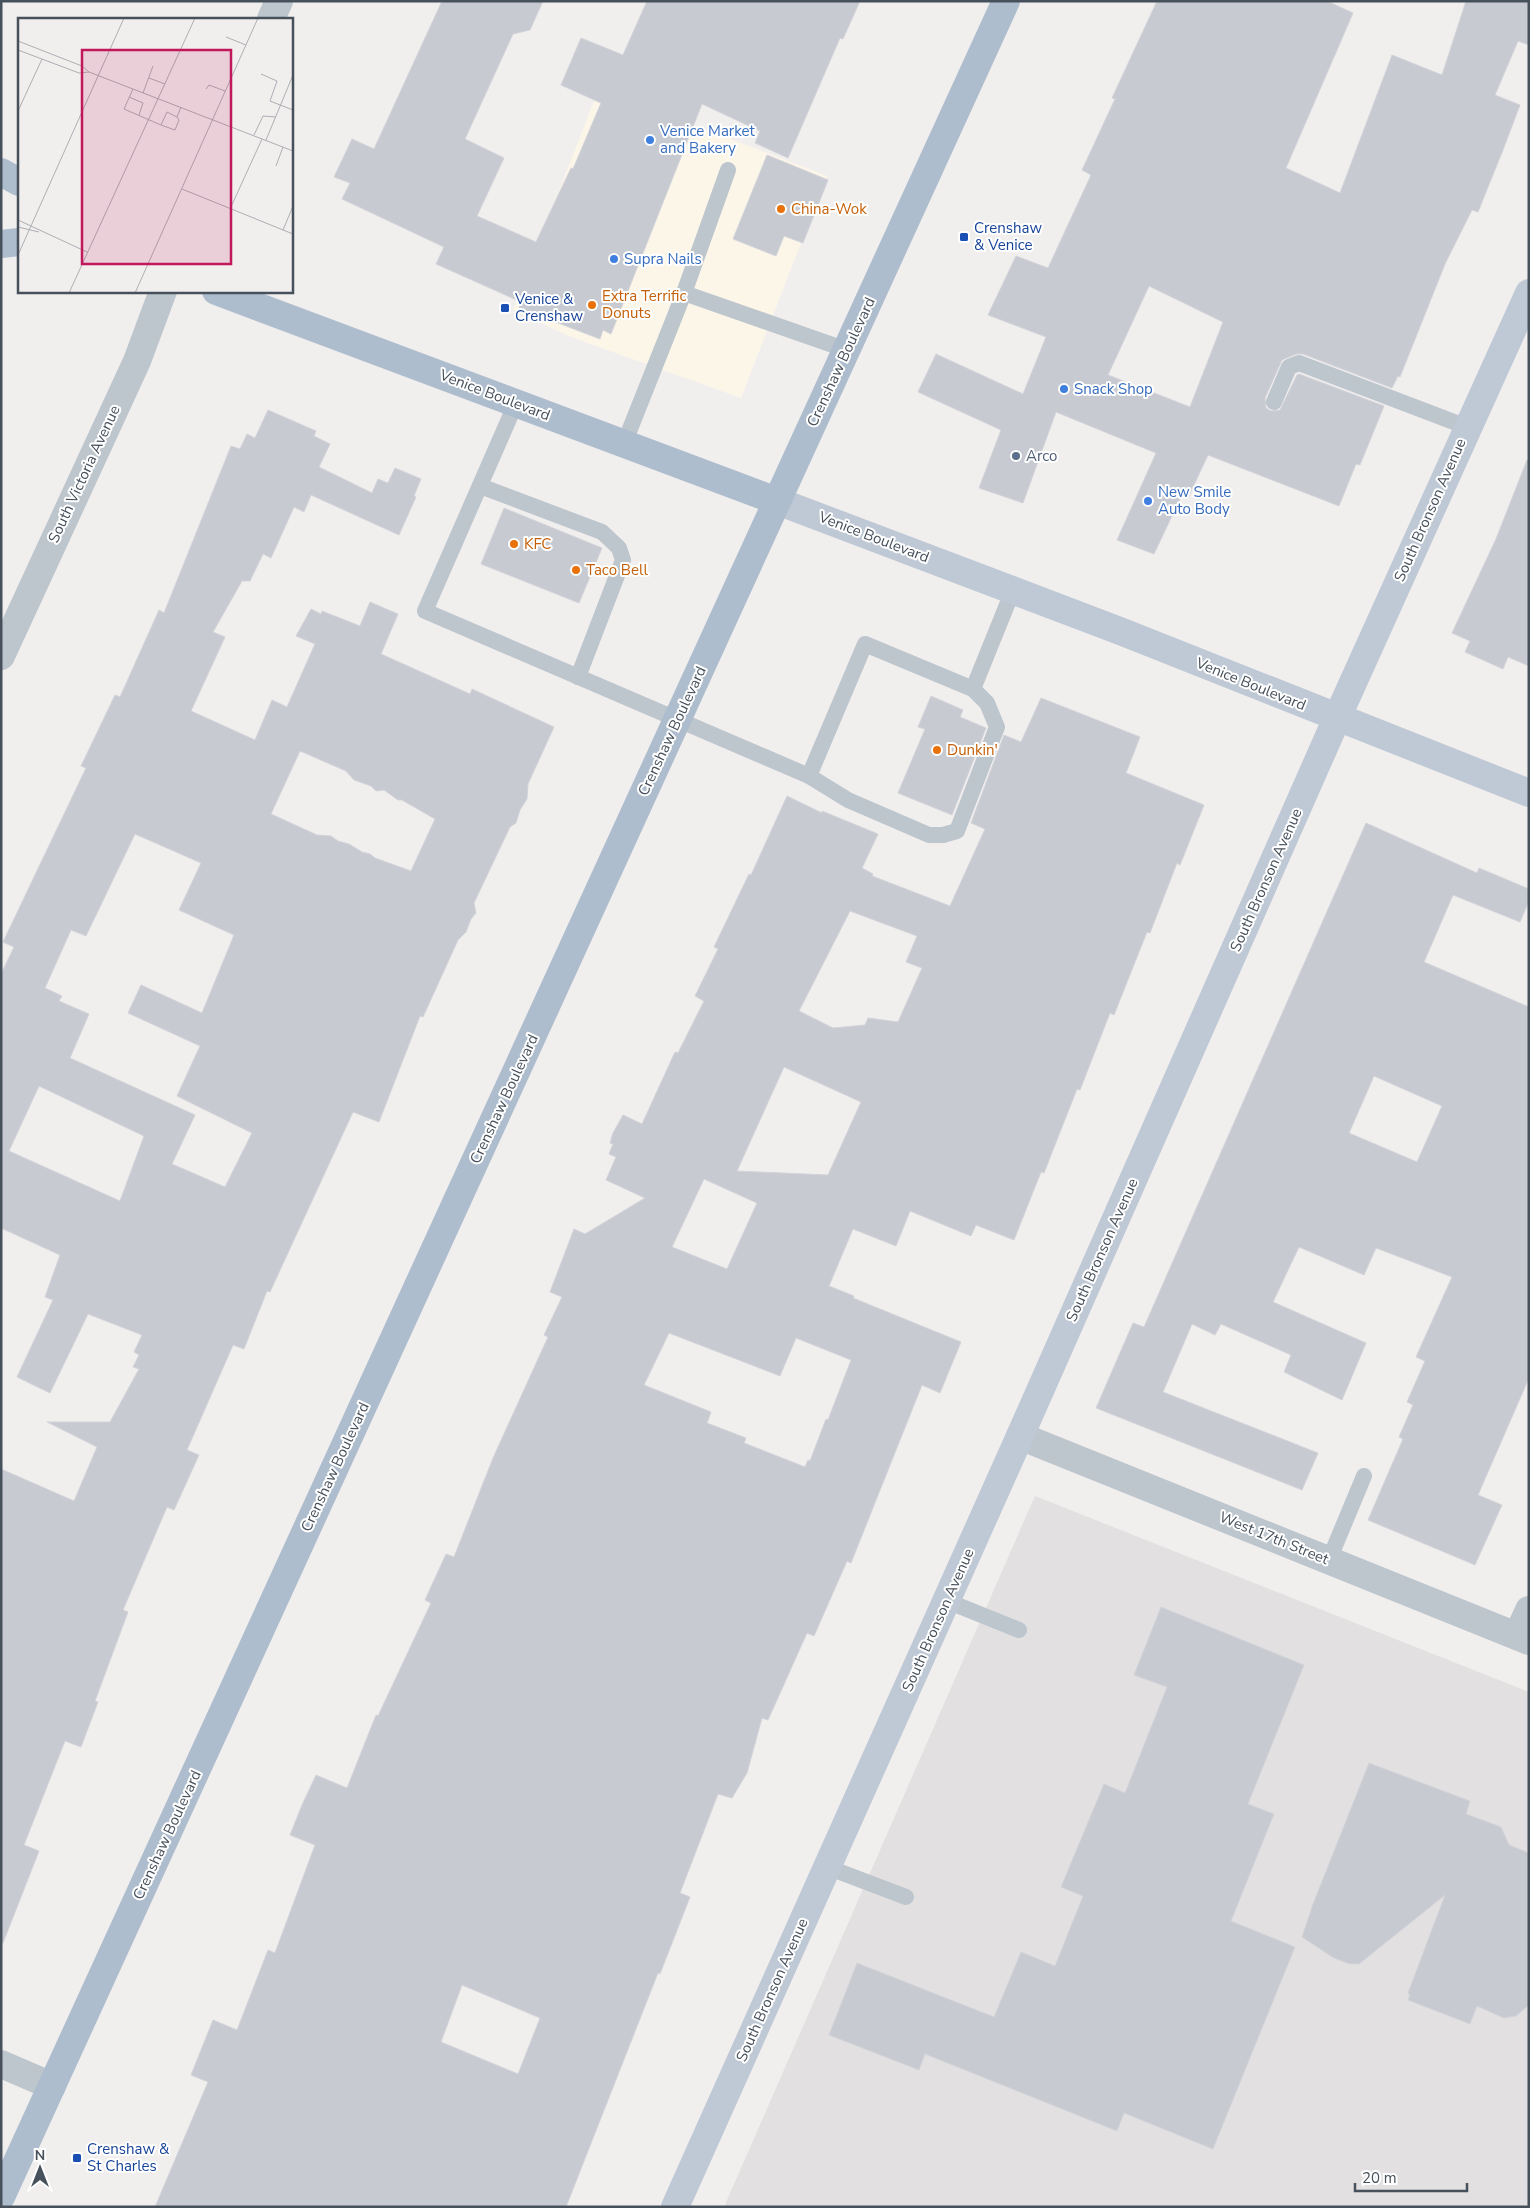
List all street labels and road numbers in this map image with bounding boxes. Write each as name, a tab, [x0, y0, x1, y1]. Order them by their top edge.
street label: Crenshaw Boulevard	[802, 294, 880, 430]
street label: Venice Boulevard	[436, 364, 553, 425]
street label: South Victoria Avenue	[43, 402, 125, 546]
street label: South Bronson Avenue	[1389, 435, 1471, 585]
street label: Venice Boulevard	[815, 506, 932, 567]
street label: Venice Boulevard	[1192, 652, 1309, 715]
street label: Crenshaw Boulevard	[633, 663, 711, 799]
street label: South Bronson Avenue	[1225, 805, 1307, 955]
street label: Crenshaw Boulevard	[465, 1031, 543, 1167]
street label: South Bronson Avenue	[1061, 1175, 1143, 1325]
street label: Crenshaw Boulevard	[296, 1399, 374, 1535]
street label: West 17th Street	[1216, 1507, 1332, 1569]
street label: South Bronson Avenue	[897, 1545, 979, 1695]
street label: Crenshaw Boulevard	[128, 1767, 206, 1903]
street label: South Bronson Avenue	[731, 1915, 813, 2065]

